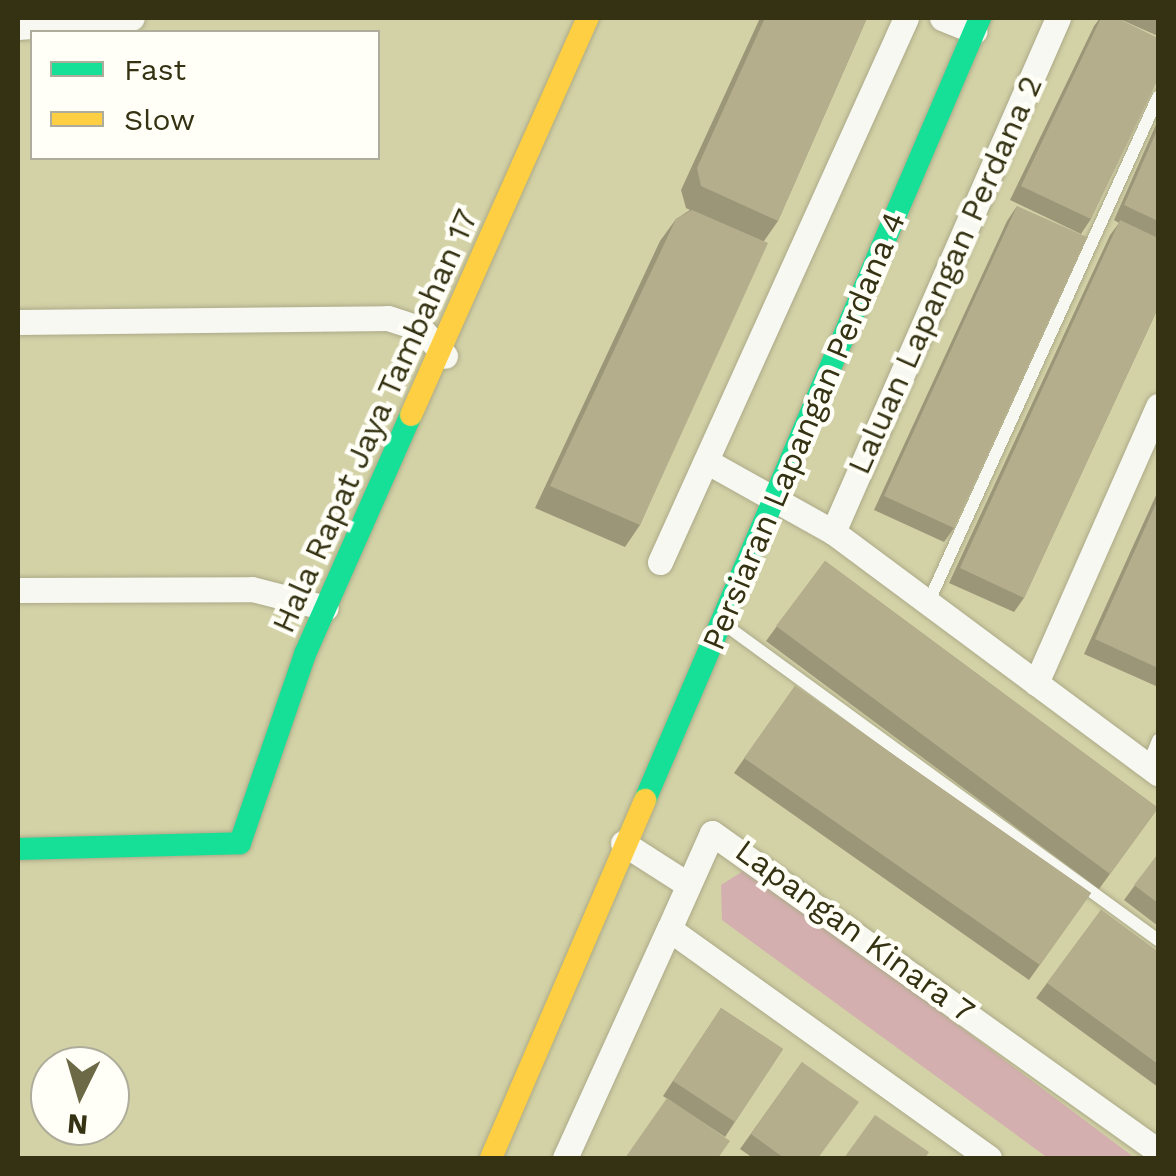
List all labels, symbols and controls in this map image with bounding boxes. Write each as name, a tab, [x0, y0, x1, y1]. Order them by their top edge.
legend	[30, 30, 380, 160]
text: Fast	[124, 52, 186, 87]
street label: Laluan Lapangan Perdana 2	[839, 70, 1051, 480]
text: Slow	[124, 102, 195, 137]
street label: Hala Rapat Jaya Tambahan 17	[263, 202, 487, 640]
street label: Persiaran Lapangan Perdana 4	[694, 206, 914, 656]
street label: Lapangan Kinara 7	[727, 831, 983, 1031]
north arrow	[30, 1046, 130, 1146]
text: N	[66, 1107, 89, 1142]

